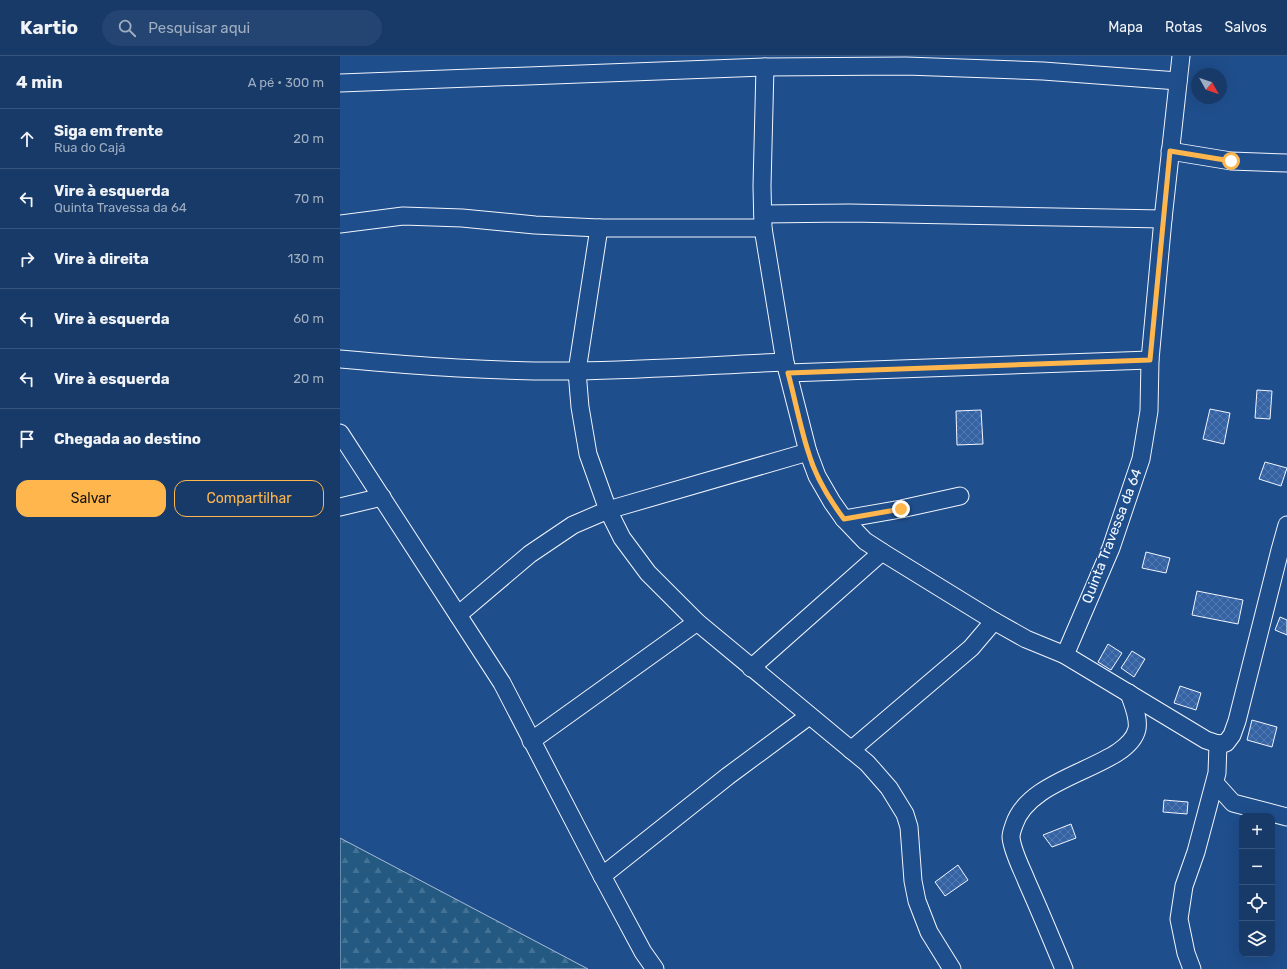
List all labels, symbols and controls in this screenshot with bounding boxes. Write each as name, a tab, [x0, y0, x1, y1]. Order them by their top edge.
search box	[102, 10, 382, 46]
text: Kartio	[20, 16, 78, 39]
icon: search	[116, 17, 138, 39]
text: Pesquisar aqui	[148, 19, 250, 37]
text: Mapa	[1108, 19, 1143, 36]
text: Rotas	[1165, 19, 1202, 36]
text: Salvos	[1224, 19, 1267, 36]
north arrow	[1191, 68, 1227, 104]
text: 4 min	[16, 72, 63, 92]
text: A pé · 300 m	[248, 75, 324, 90]
text: Siga em frente	[54, 122, 163, 140]
icon: ahead	[16, 128, 38, 150]
text: 20 m	[293, 131, 324, 146]
text: Rua do Cajá	[54, 140, 126, 155]
route start	[1222, 152, 1240, 170]
text: Vire à esquerda	[54, 182, 170, 200]
icon: left	[16, 188, 38, 210]
text: 70 m	[294, 191, 324, 206]
text: Quinta Travessa da 64	[54, 200, 187, 215]
icon: right	[16, 248, 38, 270]
text: Vire à direita	[54, 250, 149, 268]
text: 130 m	[288, 251, 324, 266]
icon: left	[16, 308, 38, 330]
text: Vire à esquerda	[54, 310, 170, 328]
text: 60 m	[293, 311, 324, 326]
icon: left	[16, 368, 38, 390]
text: Vire à esquerda	[54, 370, 170, 388]
text: 20 m	[293, 371, 324, 386]
icon: arrive	[16, 428, 38, 450]
text: Chegada ao destino	[54, 430, 201, 448]
street label: Quinta Travessa da 64	[1078, 466, 1146, 606]
button: Salvar	[16, 480, 166, 517]
button: Compartilhar	[174, 480, 324, 517]
route end	[892, 500, 910, 518]
map controls	[1239, 813, 1275, 957]
button: +	[1239, 813, 1275, 849]
button: −	[1239, 849, 1275, 885]
button: locate	[1239, 885, 1275, 921]
button: layers	[1239, 921, 1275, 957]

